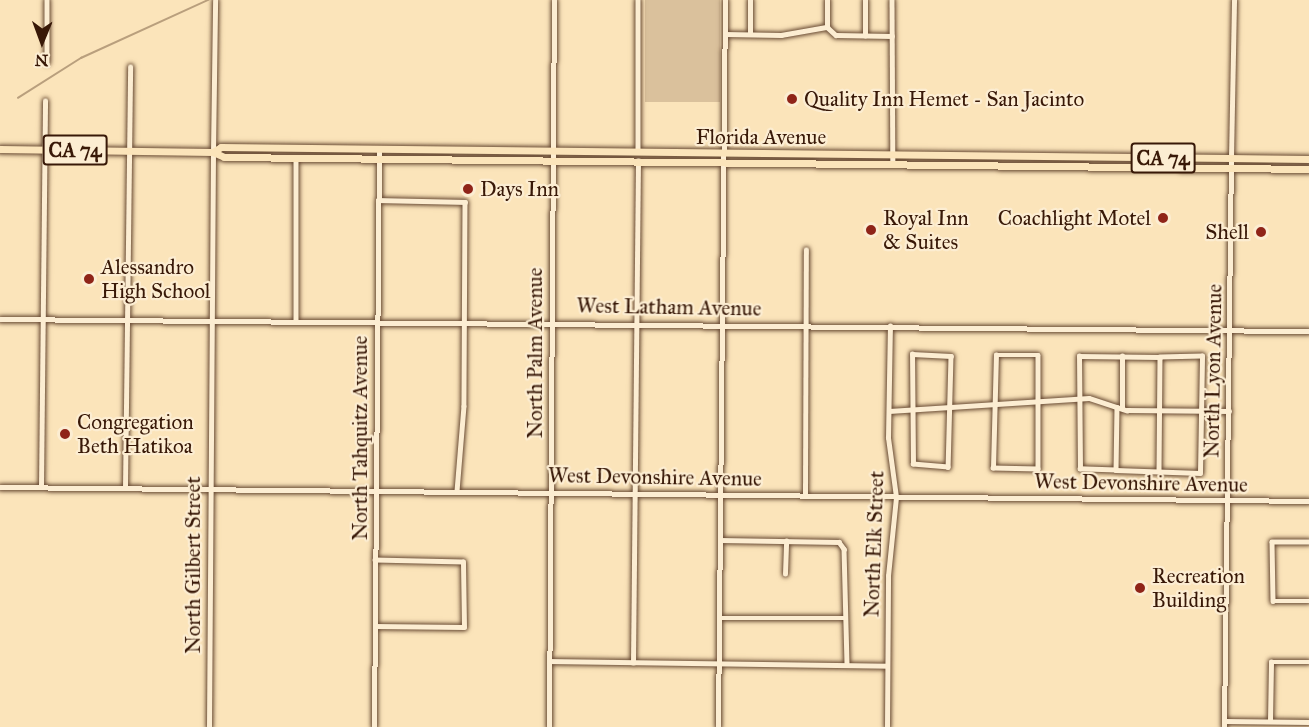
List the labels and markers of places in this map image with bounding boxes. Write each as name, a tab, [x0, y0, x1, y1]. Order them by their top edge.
place label: Quality Inn Hemet - San Jacinto	[804, 86, 1084, 112]
marker: Quality Inn Hemet - San Jacinto	[785, 92, 799, 106]
place label: Days Inn	[480, 176, 559, 202]
marker: Days Inn	[461, 182, 475, 196]
place label: Royal Inn & Suites	[883, 205, 969, 255]
place label: Coachlight Motel	[998, 205, 1151, 231]
marker: Coachlight Motel	[1156, 211, 1170, 225]
place label: Shell	[1205, 219, 1249, 245]
marker: Royal Inn & Suites	[864, 223, 878, 237]
marker: Shell	[1254, 225, 1268, 239]
place label: Alessandro High School	[101, 254, 211, 304]
marker: Alessandro High School	[82, 272, 96, 286]
place label: Congregation Beth Hatikoa	[77, 409, 194, 459]
marker: Congregation Beth Hatikoa	[58, 427, 72, 441]
place label: Recreation Building	[1152, 563, 1245, 613]
marker: Recreation Building	[1133, 581, 1147, 595]

